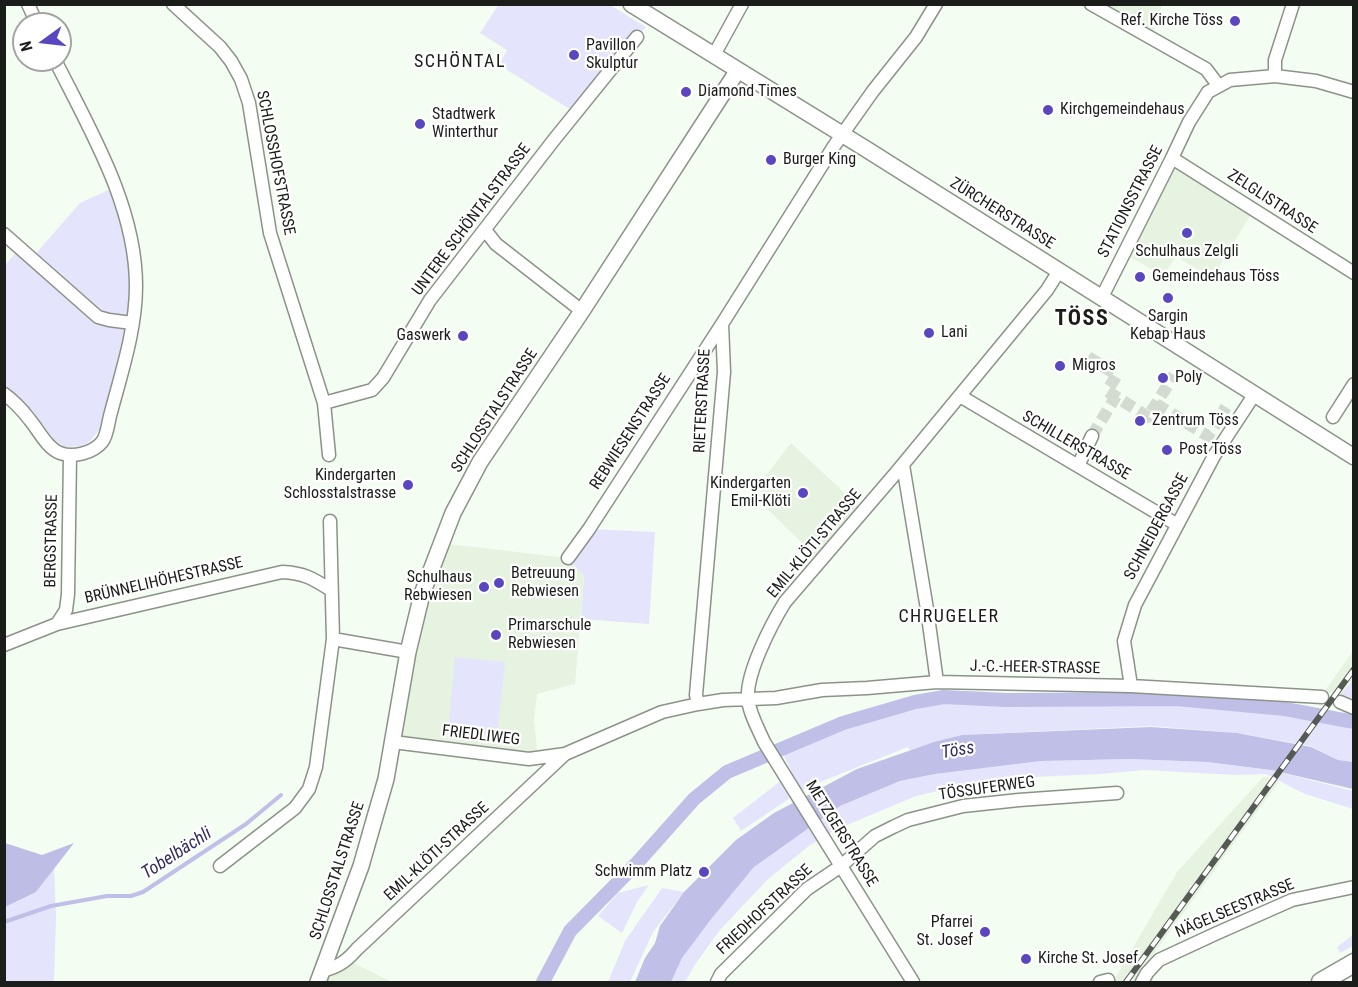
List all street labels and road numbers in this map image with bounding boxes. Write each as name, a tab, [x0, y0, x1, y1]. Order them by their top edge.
street label: SCHLOSSHOFSTRASSE	[252, 89, 298, 237]
street label: UNTERE SCHÖNTALSTRASSE	[409, 140, 535, 300]
street label: STATIONSSTRASSE	[1094, 143, 1168, 261]
street label: ZELGLISTRASSE	[1223, 166, 1321, 238]
street label: ZÜRCHERSTRASSE	[946, 174, 1058, 254]
street label: SCHLOSSTALSTRASSE	[448, 345, 542, 477]
street label: RIETERSTRASSE	[691, 348, 715, 454]
street label: REBWIESENSTRASSE	[586, 370, 676, 494]
street label: SCHILLERSTRASSE	[1018, 407, 1134, 485]
street label: SCHNEIDERGASSE	[1121, 470, 1193, 584]
street label: EMIL-KLÖTI-STRASSE	[764, 486, 866, 602]
street label: BERGSTRASSE	[42, 494, 62, 588]
street label: BRÜNNELIHÖHESTRASSE	[83, 553, 245, 609]
street label: J.-C.-HEER-STRASSE	[970, 657, 1100, 679]
street label: FRIEDLIWEG	[441, 722, 521, 750]
street label: TÖSSUFERWEG	[938, 773, 1036, 805]
street label: METZGERSTRASSE	[801, 777, 881, 891]
street label: EMIL-KLÖTI-STRASSE	[381, 799, 493, 905]
street label: SCHLOSSTALSTRASSE	[307, 800, 369, 942]
street label: FRIEDHOFSTRASSE	[713, 861, 817, 959]
street label: NÄGELSEESTRASSE	[1173, 875, 1297, 943]

